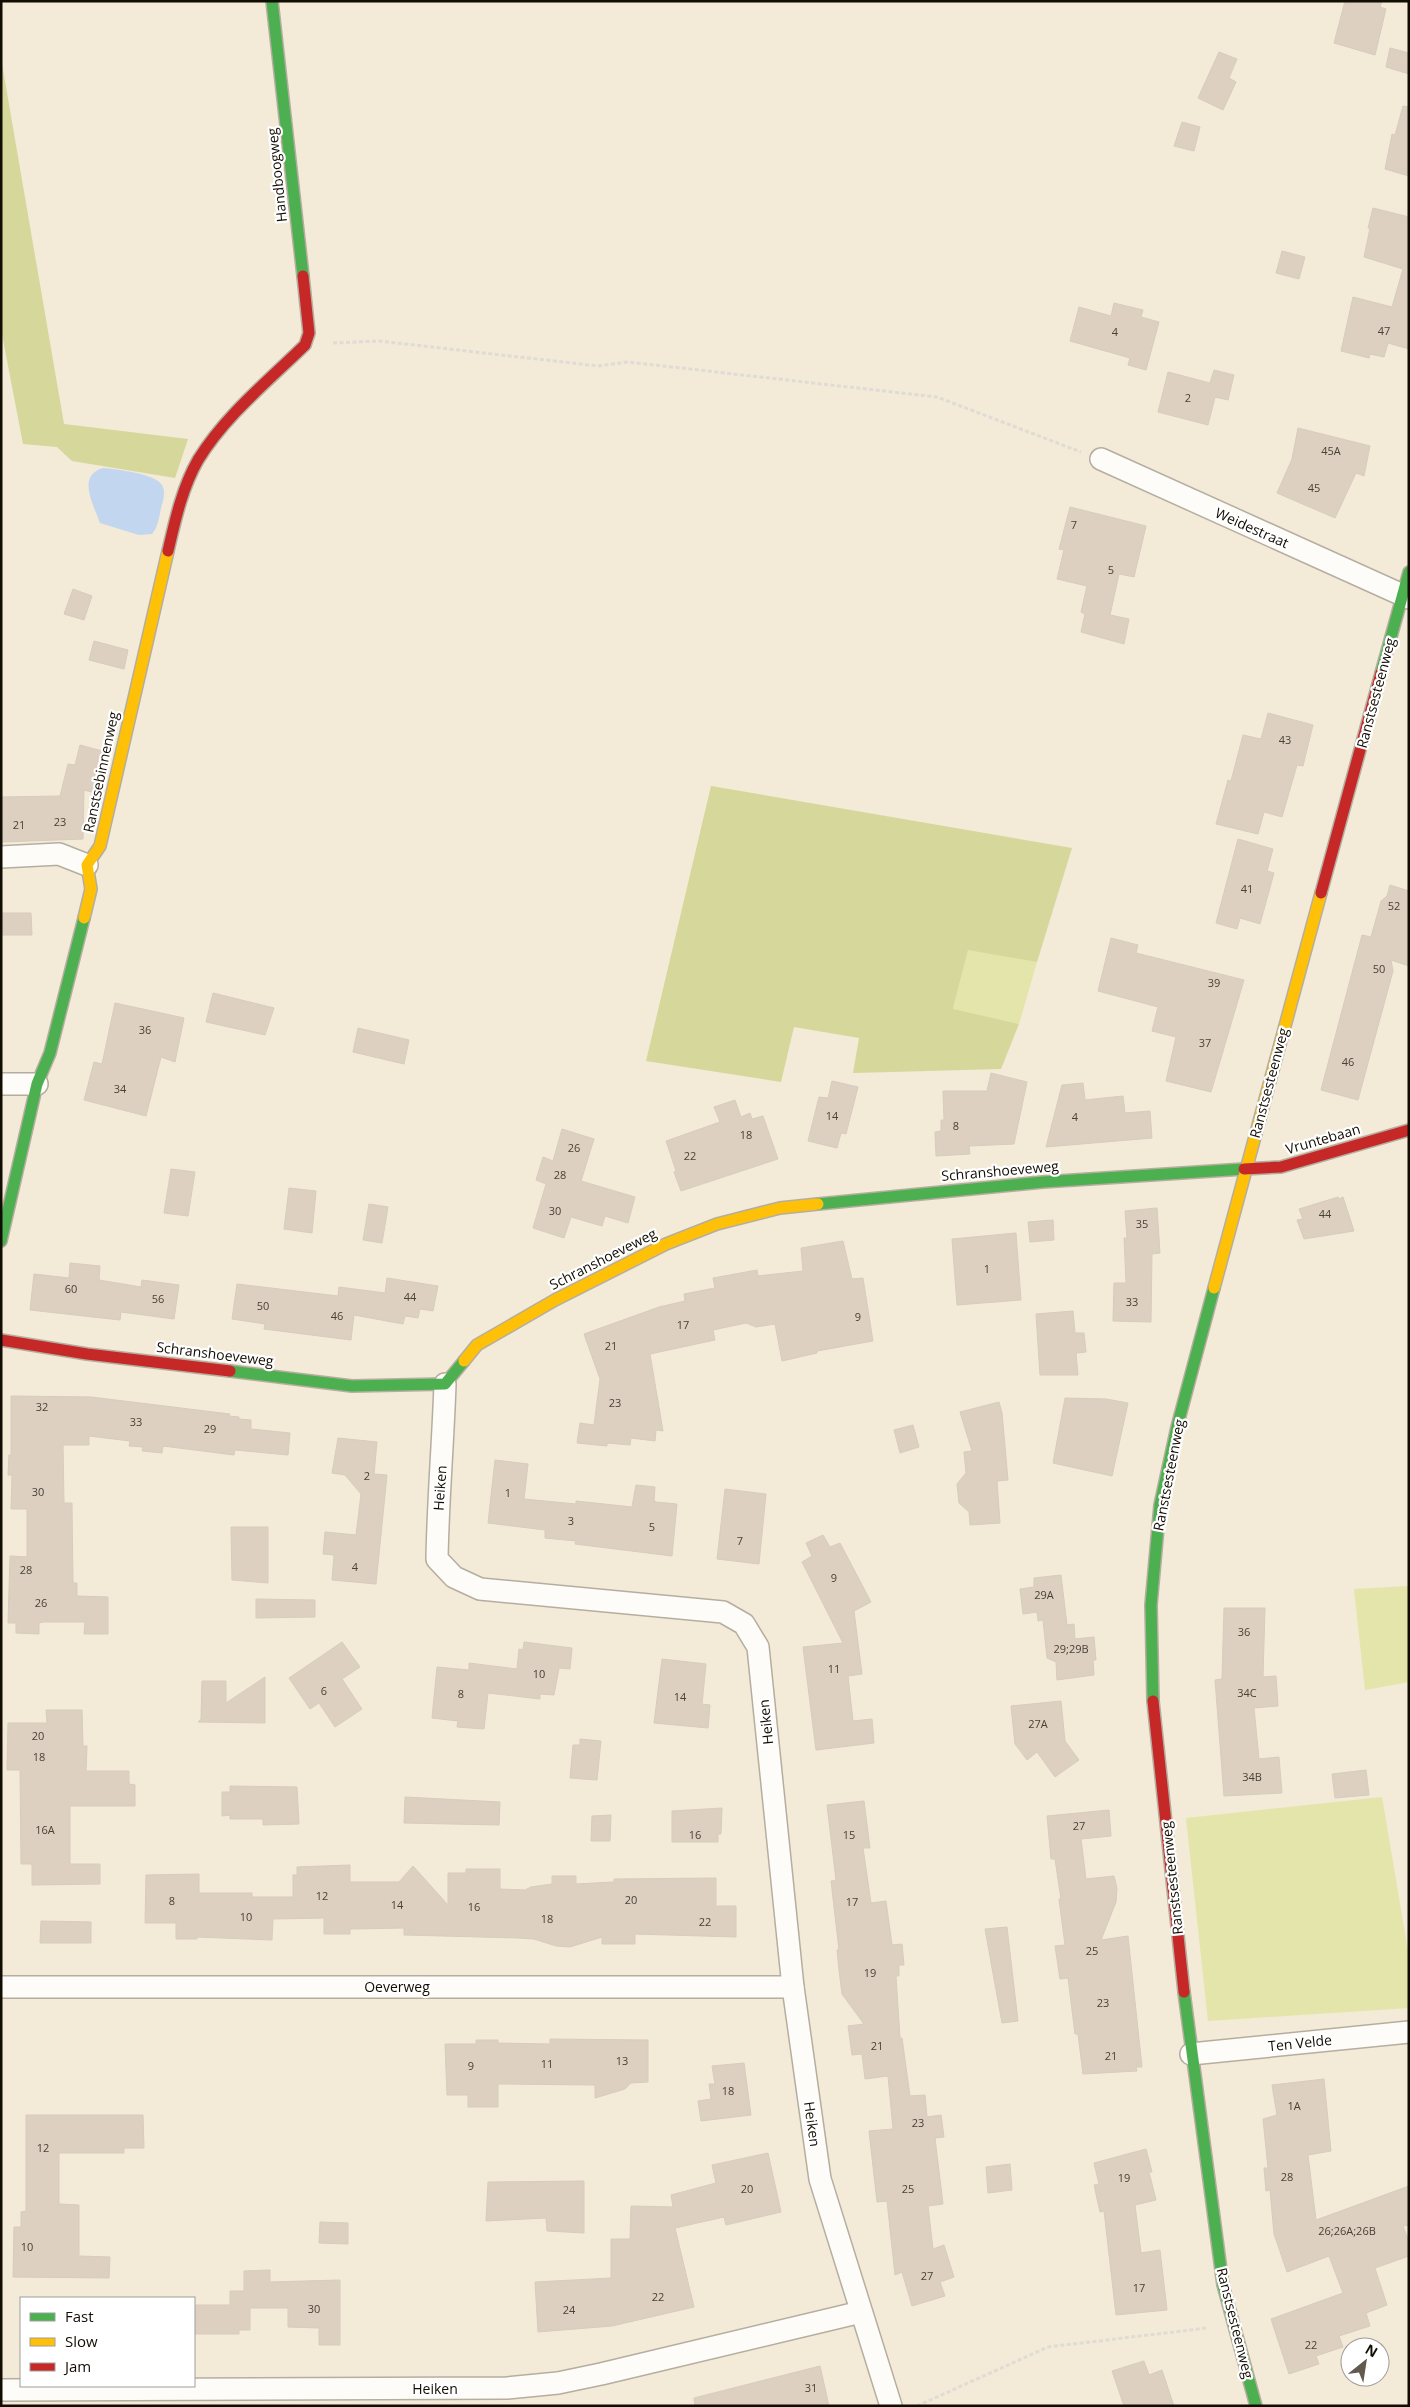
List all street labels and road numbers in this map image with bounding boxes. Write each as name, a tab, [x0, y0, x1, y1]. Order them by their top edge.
street label: Handboogweg	[262, 127, 291, 223]
street label: Weidestraat	[1212, 503, 1292, 552]
street label: Ranstsesteenweg	[1352, 635, 1399, 750]
street label: Ranstsebinnenweg	[78, 709, 123, 834]
street label: Ranstsesteenweg	[1245, 1025, 1292, 1140]
street label: Vruntebaan	[1283, 1119, 1362, 1158]
street label: Schranshoeveweg	[940, 1156, 1060, 1185]
street label: Schranshoeveweg	[546, 1223, 660, 1294]
street label: Schranshoeveweg	[155, 1337, 275, 1370]
street label: Ranstsesteenweg	[1148, 1417, 1189, 1532]
street label: Heiken	[428, 1465, 451, 1511]
street label: Heiken	[754, 1698, 777, 1746]
street label: Ranstsesteenweg	[1156, 1820, 1187, 1935]
street label: Oeverweg	[364, 1977, 430, 1996]
street label: Ten Velde	[1267, 2030, 1333, 2055]
street label: Heiken	[800, 2100, 825, 2148]
street label: Ranstsesteenweg	[1213, 2266, 1259, 2381]
street label: Heiken	[412, 2379, 458, 2398]

